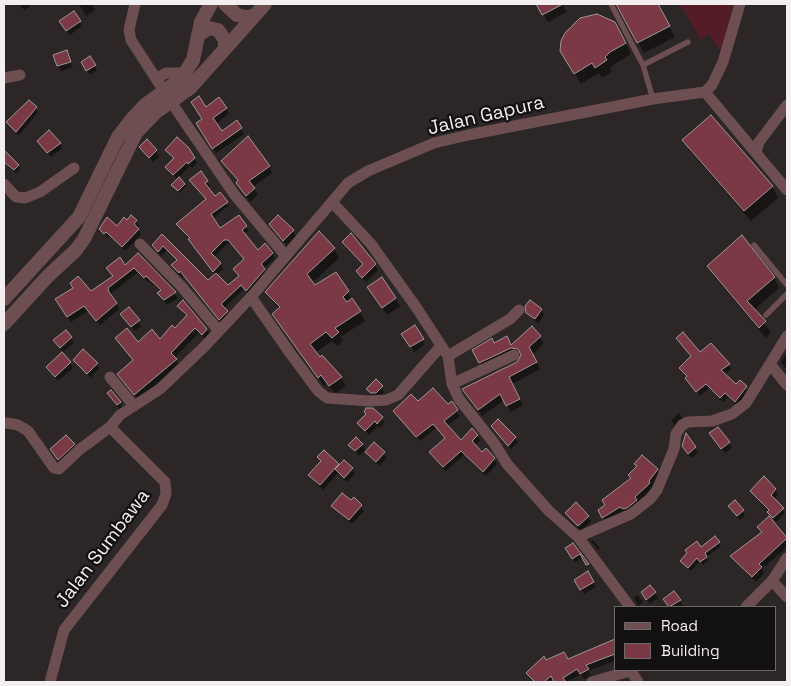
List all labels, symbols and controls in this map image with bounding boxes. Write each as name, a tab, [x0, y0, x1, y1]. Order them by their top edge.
street label: Jalan Gapura	[425, 92, 547, 140]
street label: Jalan Sumbawa	[51, 485, 155, 613]
legend	[614, 606, 776, 671]
text: Road	[661, 616, 698, 635]
text: Building	[661, 641, 720, 660]

